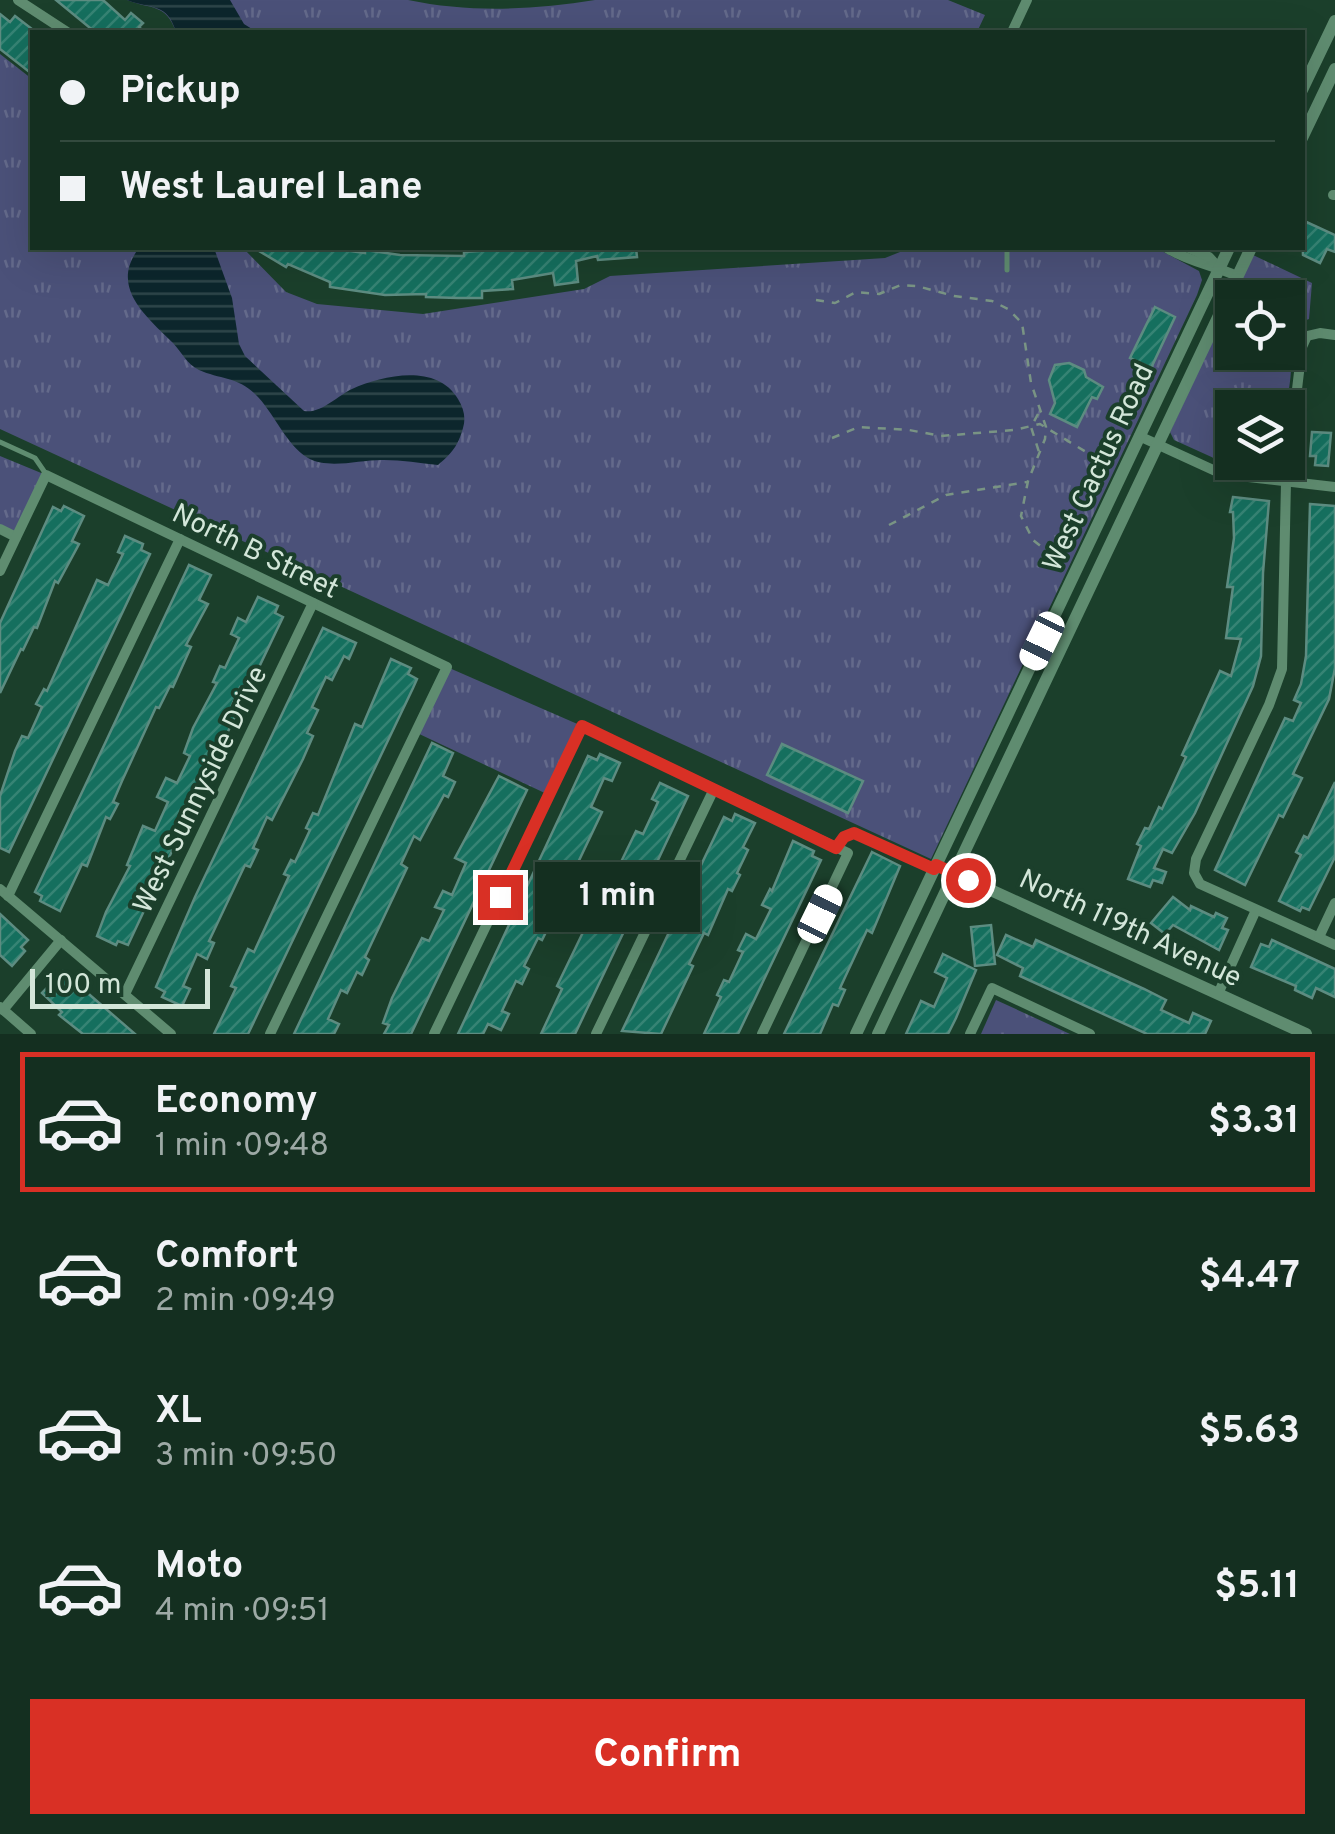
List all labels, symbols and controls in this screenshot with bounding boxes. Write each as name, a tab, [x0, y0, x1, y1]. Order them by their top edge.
text: Pickup	[120, 68, 241, 117]
text: West Laurel Lane	[120, 164, 422, 213]
map controls	[1215, 280, 1305, 480]
button: locate	[1215, 280, 1305, 370]
street label: West Cactus Road	[1036, 359, 1164, 578]
button: layers	[1215, 390, 1305, 480]
street label: North B Street	[165, 497, 344, 609]
car	[1015, 607, 1069, 675]
street label: West Sunnyside Drive	[126, 661, 277, 920]
route start	[946, 858, 991, 903]
callout: 1 min	[535, 862, 700, 932]
street label: North 119th Avenue	[1013, 862, 1247, 997]
route end	[478, 875, 523, 920]
text: 1 min	[579, 877, 656, 917]
car	[793, 880, 847, 948]
scale bar	[30, 964, 210, 1008]
text: 100 m	[45, 968, 121, 1004]
icon: car	[35, 1077, 125, 1167]
text: Economy	[155, 1078, 317, 1127]
text: $3.31	[1208, 1098, 1300, 1147]
text: 1 min · 09:48	[155, 1127, 329, 1167]
icon: car	[35, 1232, 125, 1322]
text: Comfort	[155, 1233, 299, 1282]
text: $4.47	[1199, 1253, 1300, 1302]
text: 2 min · 09:49	[155, 1282, 336, 1322]
icon: car	[35, 1387, 125, 1477]
text: XL	[155, 1388, 202, 1437]
text: $5.63	[1198, 1408, 1300, 1457]
text: 3 min · 09:50	[155, 1437, 337, 1477]
icon: car	[35, 1542, 125, 1632]
text: Moto	[155, 1543, 243, 1592]
text: $5.11	[1214, 1563, 1300, 1612]
text: 4 min · 09:51	[155, 1592, 329, 1632]
button: Confirm	[30, 1699, 1305, 1814]

